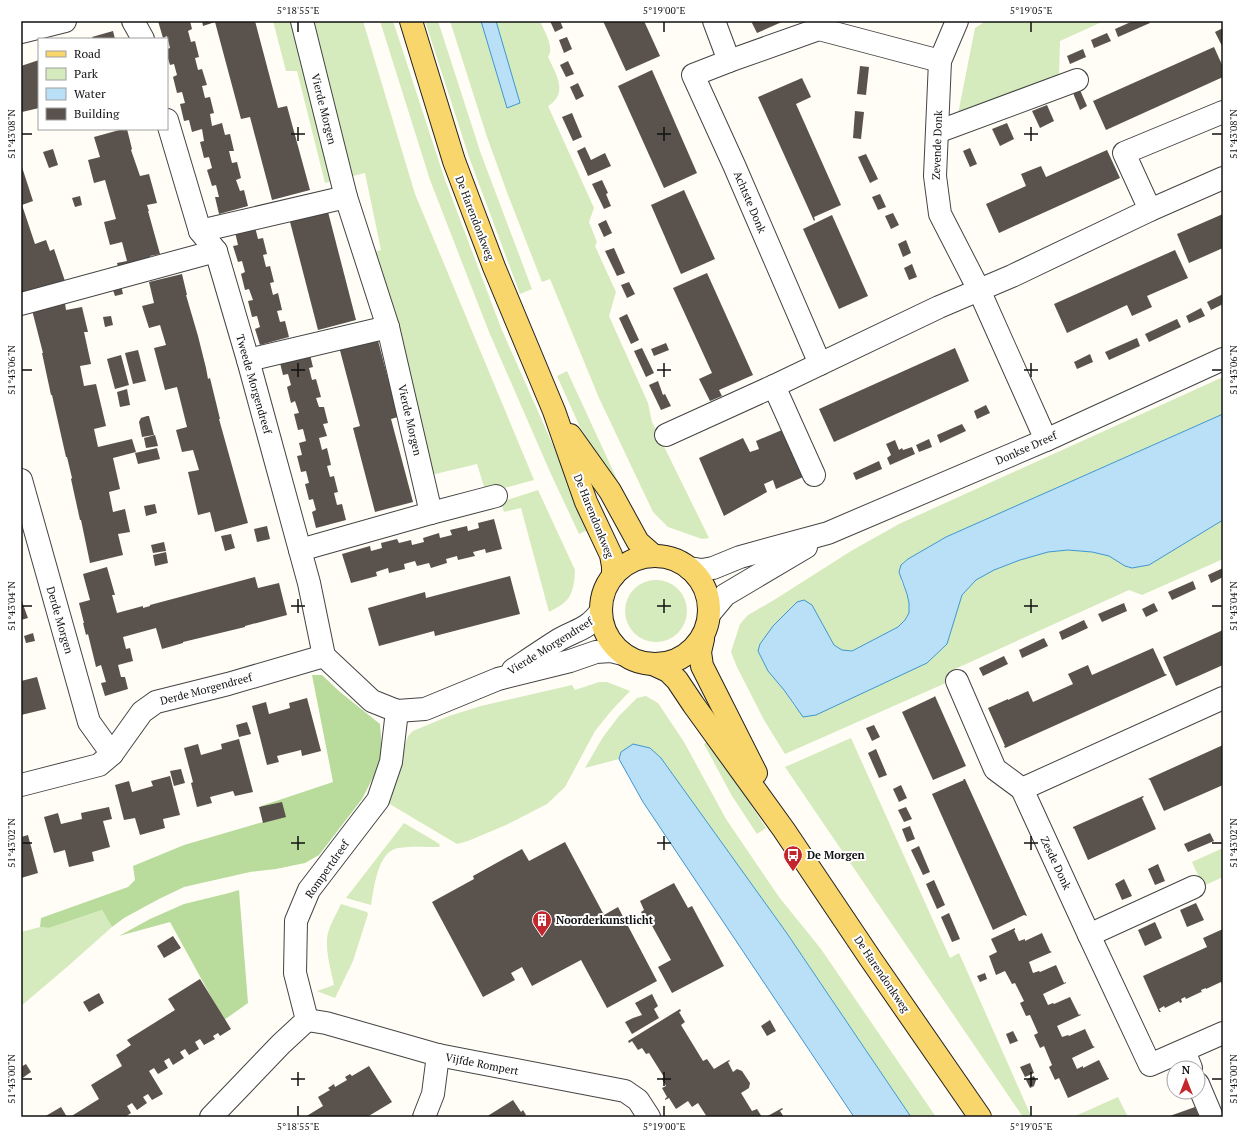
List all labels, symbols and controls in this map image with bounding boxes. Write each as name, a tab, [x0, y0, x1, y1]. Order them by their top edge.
text: 5°18'55"E	[277, 4, 320, 17]
text: 5°19'00"E	[643, 4, 686, 17]
text: 5°19'05"E	[1010, 4, 1053, 17]
legend	[38, 38, 168, 130]
text: Road	[74, 46, 101, 61]
text: Park	[74, 66, 99, 81]
street label: Vierde Morgen	[308, 72, 340, 146]
text: Water	[74, 86, 106, 101]
text: Building	[74, 106, 120, 121]
text: 51°43'08"N	[5, 109, 18, 159]
text: 51°43'08"N	[1227, 109, 1240, 159]
street label: Zevende Donk	[929, 110, 945, 180]
street label: Achtste Donk	[731, 169, 769, 235]
street label: De Harendonkweg	[452, 174, 498, 262]
street label: Tweede Morgendreef	[233, 333, 275, 437]
text: 51°43'06"N	[5, 345, 18, 395]
text: 51°43'06"N	[1227, 345, 1240, 395]
street label: Vierde Morgen	[395, 383, 425, 457]
street label: Donkse Dreef	[993, 428, 1060, 468]
street label: De Harendonkweg	[571, 472, 617, 560]
text: 51°43'04"N	[5, 581, 18, 631]
text: 51°43'04"N	[1227, 581, 1240, 631]
street label: Derde Morgen	[44, 585, 76, 656]
street label: Vierde Morgendreef	[505, 614, 596, 678]
street label: Derde Morgendreef	[158, 670, 255, 708]
text: 51°43'02"N	[5, 818, 18, 868]
text: 51°43'02"N	[1227, 818, 1240, 868]
street label: Zesde Donk	[1038, 834, 1075, 892]
street label: Rompertdreef	[302, 836, 353, 901]
bus stop icon: De Morgen	[782, 844, 804, 872]
place label: De Morgen	[807, 848, 865, 862]
building icon: Noorderkunstlicht	[531, 909, 553, 937]
place label: Noorderkunstlicht	[556, 913, 654, 927]
street label: De Harendonkweg	[851, 933, 913, 1015]
street label: Vijfde Rompert	[444, 1050, 520, 1078]
text: 51°43'00"N	[5, 1054, 18, 1104]
text: 51°43'00"N	[1227, 1054, 1240, 1104]
north arrow	[1166, 1060, 1206, 1100]
text: N	[1182, 1063, 1191, 1077]
text: 5°18'55"E	[277, 1120, 320, 1133]
text: 5°19'00"E	[643, 1120, 686, 1133]
text: 5°19'05"E	[1010, 1120, 1053, 1133]

